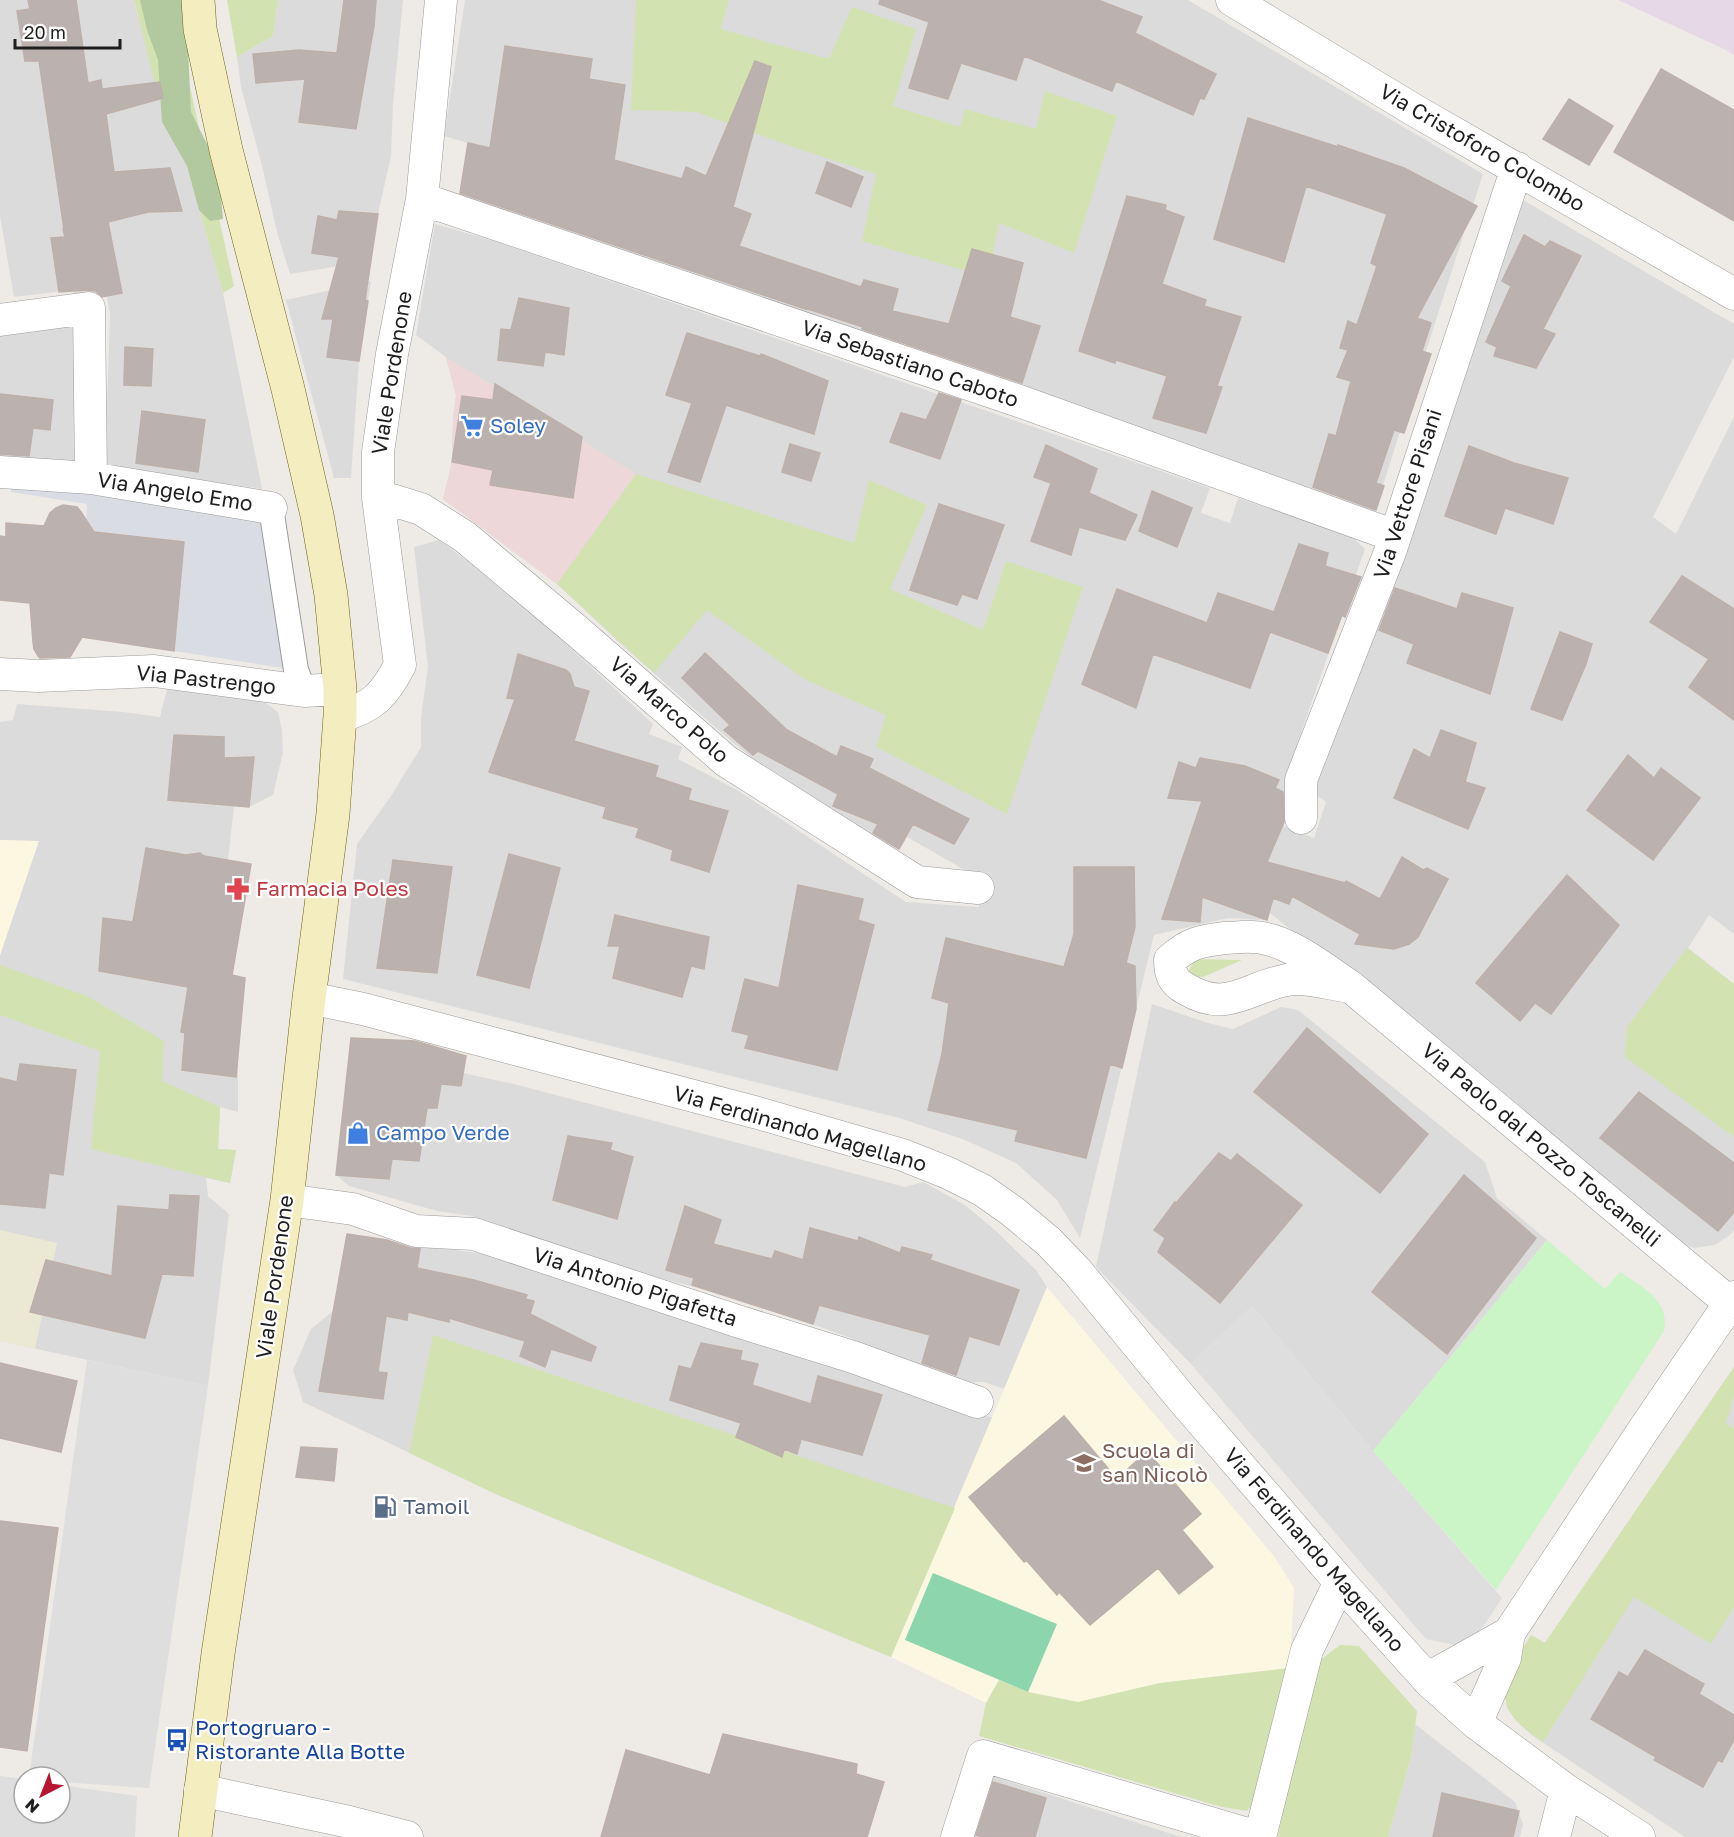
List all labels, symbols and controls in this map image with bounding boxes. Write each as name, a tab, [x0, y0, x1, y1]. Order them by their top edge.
scale bar	[15, 12, 120, 50]
text: 20 m	[24, 21, 66, 43]
street label: Via Cristoforo Colombo	[1375, 78, 1590, 217]
street label: Viale Pordenone	[365, 289, 417, 457]
street label: Via Sebastiano Caboto	[798, 314, 1022, 412]
street label: Via Vettore Pisani	[1367, 405, 1447, 582]
place label: Soley	[490, 412, 546, 438]
supermarket icon: Soley	[459, 413, 485, 439]
street label: Via Angelo Emo	[95, 466, 255, 516]
street label: Via Marco Polo	[605, 650, 735, 768]
street label: Via Pastrengo	[135, 659, 277, 699]
place label: Farmacia Poles	[256, 875, 409, 901]
pharmacy icon: Farmacia Poles	[225, 876, 251, 902]
street label: Via Paolo dal Pozzo Toscanelli	[1417, 1037, 1666, 1252]
street label: Via Ferdinando Magellano	[671, 1079, 930, 1177]
place label: Campo Verde	[376, 1119, 510, 1145]
shop icon: Campo Verde	[345, 1120, 371, 1146]
street label: Viale Pordenone	[250, 1193, 298, 1361]
street label: Via Antonio Pigafetta	[530, 1241, 741, 1331]
place label: Scuola di san Nicolò	[1102, 1437, 1208, 1487]
street label: Via Ferdinando Magellano	[1219, 1442, 1411, 1657]
school or university icon: Scuola di san Nicolò	[1071, 1450, 1097, 1476]
place label: Tamoil	[403, 1493, 470, 1519]
fuel station icon: Tamoil	[372, 1494, 398, 1520]
place label: Portogruaro - Ristorante Alla Botte	[195, 1714, 405, 1764]
bus stop icon: Portogruaro - Ristorante Alla Botte	[164, 1727, 190, 1753]
north arrow	[12, 1765, 72, 1825]
text: N	[21, 1795, 43, 1818]

